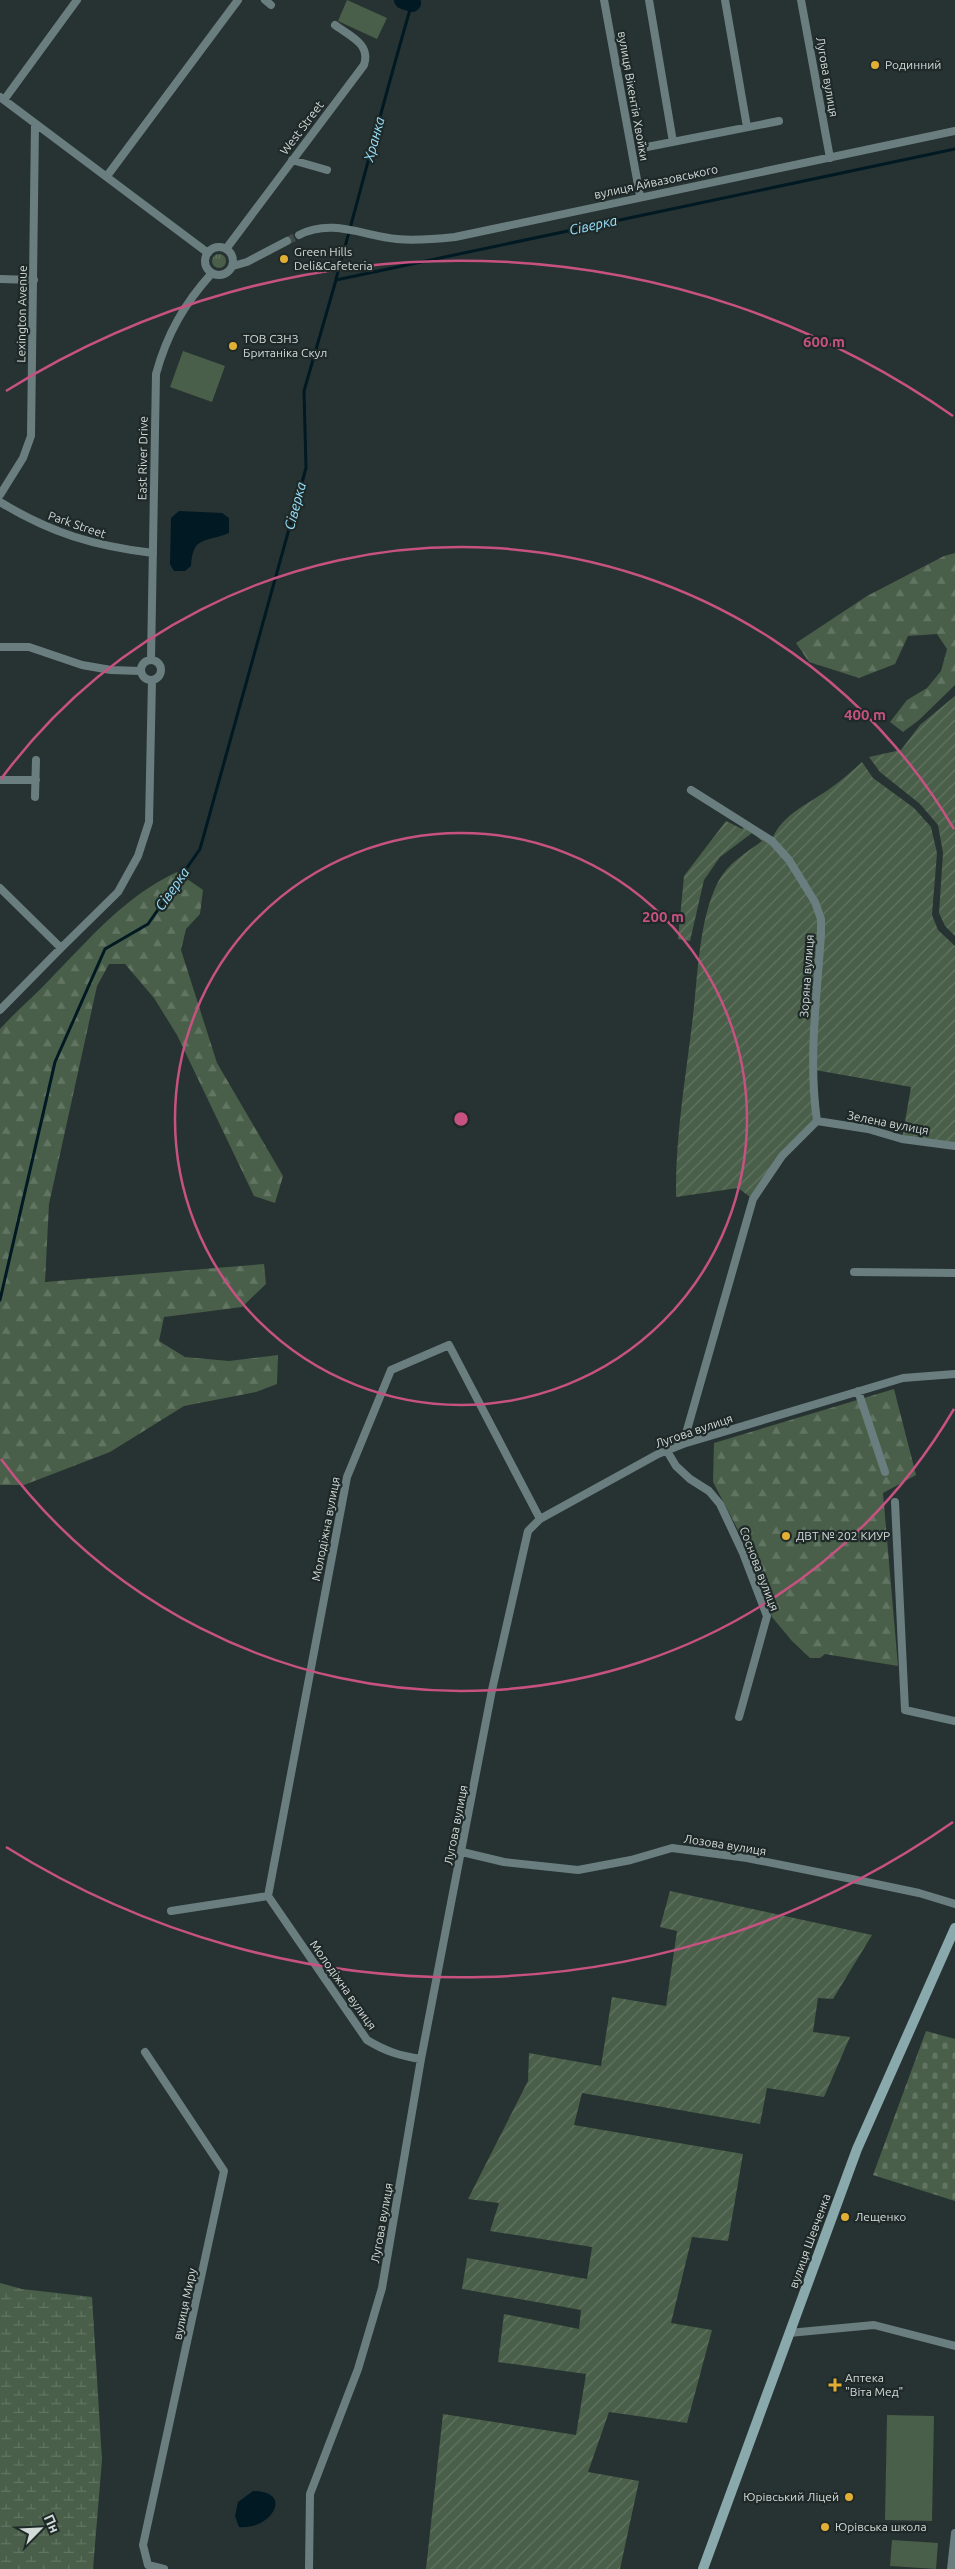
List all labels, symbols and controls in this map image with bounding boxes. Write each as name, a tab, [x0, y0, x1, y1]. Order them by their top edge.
street label: вулиця Вікентія Хвойки	[616, 30, 651, 162]
street label: Лугова вулиця	[814, 36, 841, 118]
place label: Родинний	[885, 58, 941, 71]
marker: Родинний	[869, 59, 881, 71]
street label: West Street	[277, 98, 326, 157]
water label: Хранка	[360, 115, 388, 164]
street label: вулиця Айвазовського	[593, 162, 719, 201]
water label: Сіверка	[568, 212, 619, 238]
place label: Green Hills Deli&Cafeteria	[294, 245, 373, 272]
marker: Green Hills Deli&Cafeteria	[278, 253, 290, 265]
street label: Lexington Avenue	[14, 265, 29, 363]
place label: ТОВ СЗНЗ Британіка Скул	[243, 332, 327, 359]
text: 600 m	[803, 333, 845, 350]
marker: ТОВ СЗНЗ Британіка Скул	[227, 340, 239, 352]
street label: Еаst Rіvеr Drive	[135, 416, 150, 500]
water label: Сіверка	[281, 480, 309, 532]
street label: Park Street	[47, 509, 108, 541]
text: 400 m	[844, 706, 886, 723]
water label: Сіверка	[151, 864, 193, 914]
text: 200 m	[642, 908, 684, 925]
street label: Зоряна вулиця	[797, 934, 816, 1018]
street label: Зелена вулиця	[846, 1108, 930, 1137]
centre of rings	[452, 1110, 470, 1128]
street label: Лугова вулиця	[653, 1411, 734, 1450]
street label: Молодіжна вулиця	[309, 1476, 342, 1582]
street label: Соснова вулиця	[737, 1525, 782, 1613]
place label: ДВТ № 202 КИУР	[796, 1529, 890, 1542]
marker: ДВТ № 202 КИУР	[780, 1530, 792, 1542]
street label: Лугова вулиця	[441, 1784, 470, 1866]
street label: Лозова вулиця	[683, 1832, 767, 1857]
street label: Молодіжна вулиця	[308, 1938, 379, 2032]
street label: Лугова вулиця	[368, 2182, 395, 2264]
street label: вулиця Шевченка	[786, 2192, 833, 2290]
place label: Лещенко	[855, 2210, 906, 2223]
marker: Лещенко	[839, 2211, 851, 2223]
street label: вулиця Миру	[171, 2267, 198, 2341]
place label: Аптека "Віта Мед"	[845, 2371, 903, 2398]
marker: Аптека "Віта Мед"	[829, 2379, 841, 2391]
place label: Юрівський Ліцей	[743, 2490, 839, 2503]
marker: Юрівський Ліцей	[843, 2491, 855, 2503]
north arrow	[15, 2504, 65, 2554]
text: Пн	[41, 2512, 63, 2535]
place label: Юрівська школа	[835, 2520, 927, 2533]
marker: Юрівська школа	[819, 2521, 831, 2533]

